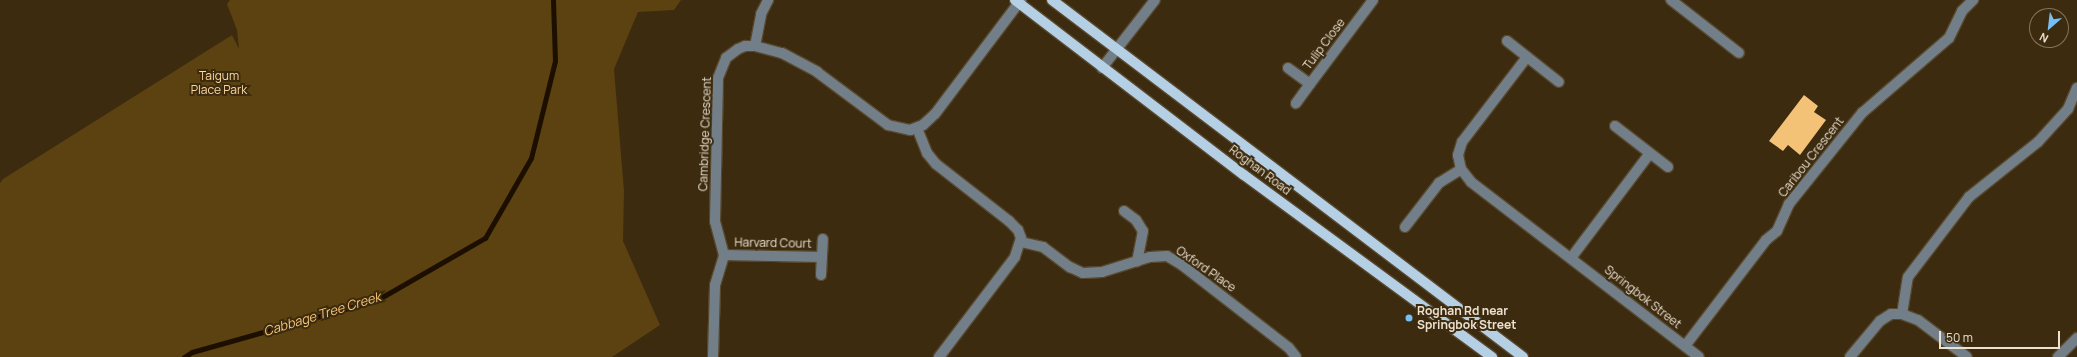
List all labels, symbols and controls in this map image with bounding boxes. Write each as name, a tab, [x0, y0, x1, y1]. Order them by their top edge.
north arrow	[2029, 8, 2069, 48]
street label: Tulip Close	[1300, 15, 1348, 73]
text: N	[2037, 30, 2051, 47]
park label: Taigum Place Park	[191, 69, 247, 97]
street label: Cambridge Crescent	[696, 76, 714, 192]
street label: Caribou Crescent	[1775, 114, 1847, 200]
street label: Roghan Road	[1226, 142, 1294, 198]
street label: Harvard Court	[734, 235, 812, 251]
street label: Oxford Place	[1173, 243, 1239, 295]
street label: Springbok Street	[1602, 262, 1684, 332]
water label: Cabbage Tree Creek	[261, 289, 383, 339]
place label: Roghan Rd near Springbok Street	[1417, 304, 1516, 332]
marker: Roghan Rd near Springbok Street	[1404, 313, 1414, 323]
scale bar	[1941, 323, 2062, 349]
text: 50 m	[1946, 329, 1973, 346]

